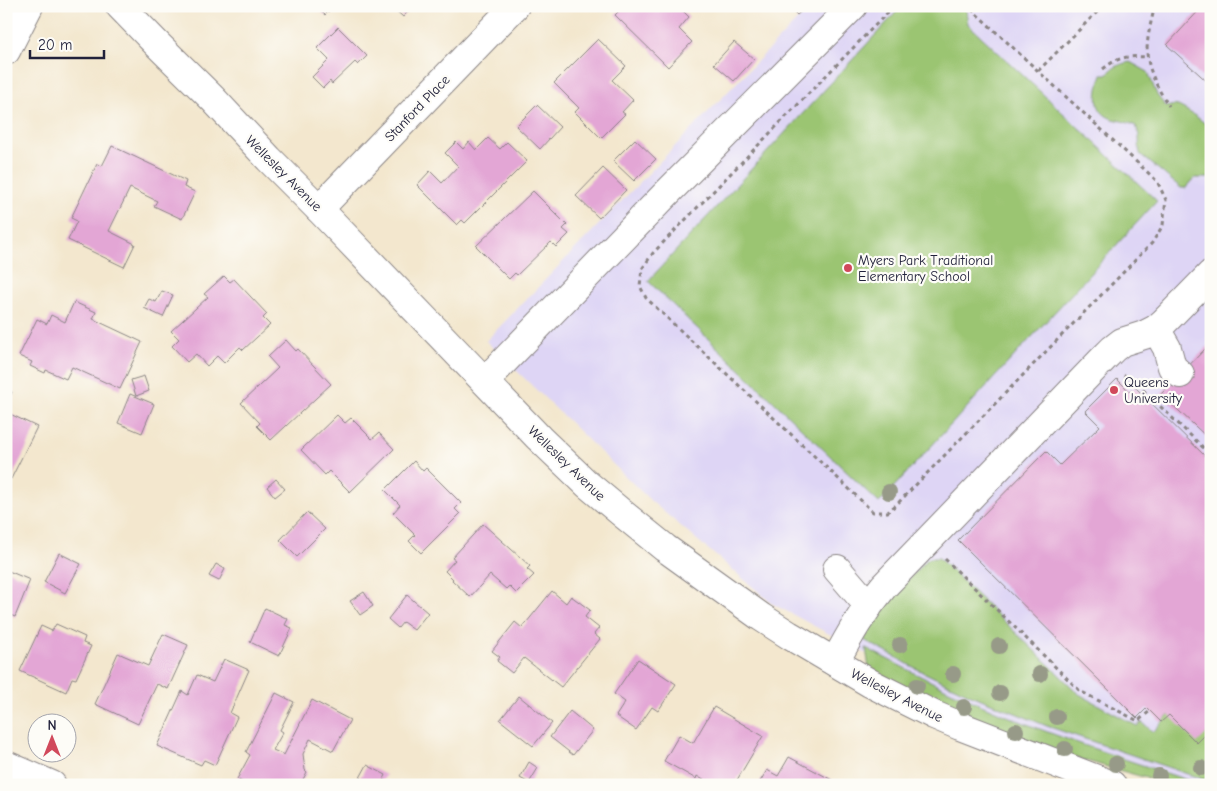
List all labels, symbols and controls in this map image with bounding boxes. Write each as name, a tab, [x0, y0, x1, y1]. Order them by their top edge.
scale bar	[30, 28, 104, 60]
text: 20 m	[38, 36, 72, 54]
street label: Stanford Place	[381, 71, 454, 145]
street label: Wellesley Avenue	[242, 132, 325, 215]
place label: Myers Park Traditional Elementary School	[858, 252, 993, 285]
marker: Myers Park Traditional Elementary School	[842, 262, 854, 274]
place label: Queens University	[1124, 374, 1183, 407]
marker: Queens University	[1108, 384, 1120, 396]
street label: Wellesley Avenue	[524, 422, 609, 504]
street label: Wellesley Avenue	[848, 665, 946, 726]
north arrow	[28, 714, 78, 764]
text: N	[47, 717, 57, 734]

